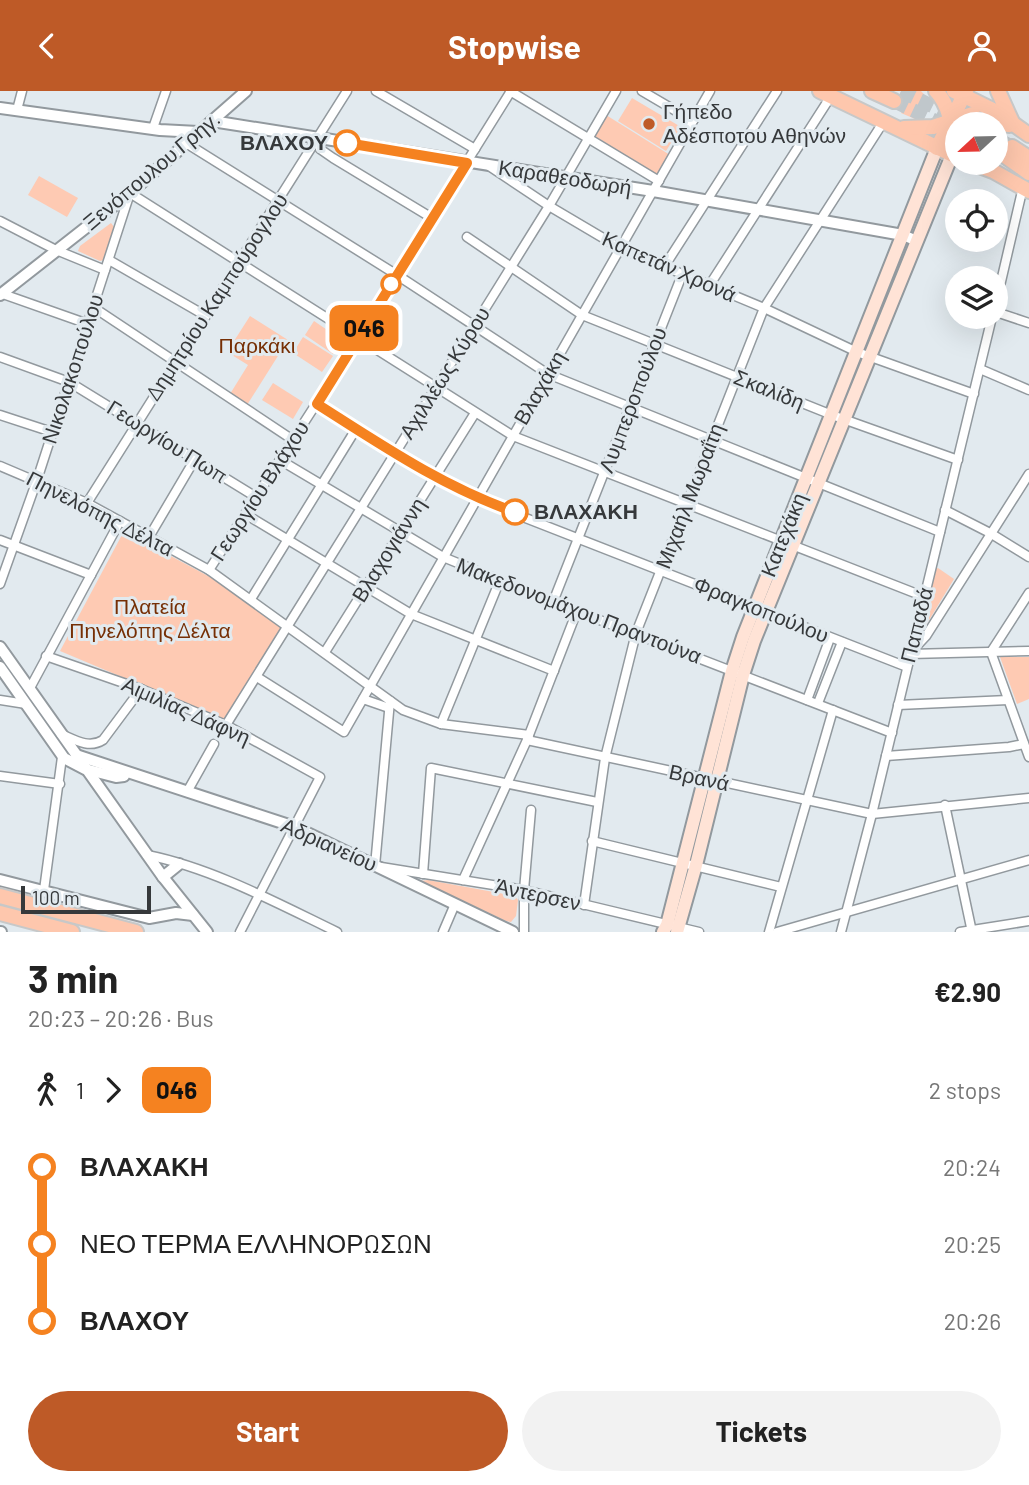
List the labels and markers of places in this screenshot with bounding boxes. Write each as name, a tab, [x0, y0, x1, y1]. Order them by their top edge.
place label: Γήπεδο Αδέσποτου Αθηνών	[663, 98, 846, 147]
marker: Γήπεδο Αδέσποτου Αθηνών	[641, 116, 657, 132]
place label: ΒΛΑΧΟΥ	[240, 129, 328, 154]
marker: ΒΛΑΧΟΥ	[334, 130, 360, 156]
unlabelled marker	[381, 274, 401, 294]
place label: ΒΛΑΧΑΚΗ	[534, 498, 638, 523]
marker: ΒΛΑΧΑΚΗ	[502, 499, 528, 525]

